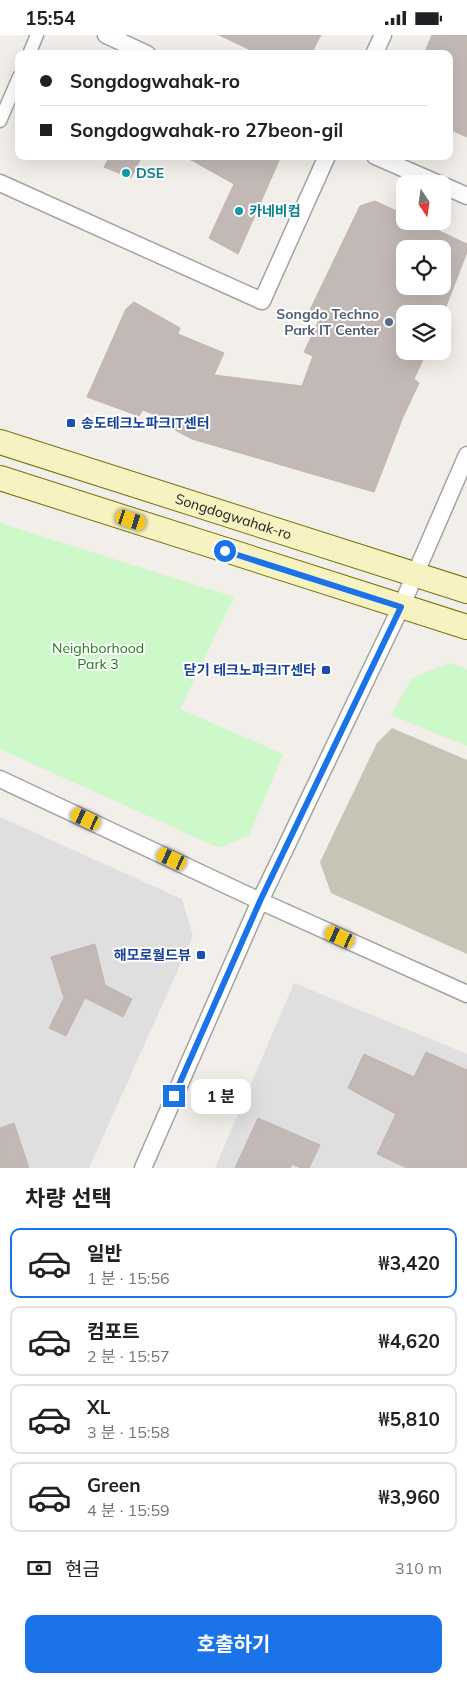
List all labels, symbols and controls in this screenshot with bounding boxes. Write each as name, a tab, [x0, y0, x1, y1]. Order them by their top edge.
text: 15:54	[25, 6, 75, 30]
text: Songdogwahak-ro	[70, 69, 240, 93]
text: Songdogwahak-ro 27beon-gil	[70, 118, 343, 142]
place label: DSE	[136, 164, 164, 182]
marker: DSE	[120, 167, 132, 179]
north arrow	[396, 175, 451, 230]
map controls	[396, 175, 451, 360]
place label: 카네비컴	[249, 202, 301, 220]
marker: 카네비컴	[233, 205, 245, 217]
button: locate	[396, 240, 451, 295]
place label: Songdo Techno Park IT Center	[276, 305, 379, 339]
button: layers	[396, 305, 451, 360]
marker: Songdo Techno Park IT Center	[383, 316, 395, 328]
place label: 송도테크노파크IT센터	[81, 414, 210, 432]
marker: 송도테크노파크IT센터	[65, 417, 77, 429]
street label: Songdogwahak-ro	[173, 489, 294, 543]
car	[114, 508, 147, 532]
route start	[214, 540, 236, 562]
park label: Neighborhood Park 3	[52, 639, 144, 673]
place label: 닫기 테크노파크IT센타	[184, 661, 316, 679]
marker: 닫기 테크노파크IT센타	[320, 664, 332, 676]
car	[69, 806, 102, 832]
car	[155, 846, 188, 872]
car	[323, 924, 356, 950]
place label: 해모로월드뷰	[114, 946, 191, 964]
marker: 해모로월드뷰	[195, 949, 207, 961]
callout: 1 분	[192, 1079, 252, 1113]
route end	[163, 1085, 185, 1107]
text: 1 분	[207, 1086, 235, 1106]
text: 차량 선택	[25, 1184, 112, 1212]
icon: car	[27, 1241, 72, 1286]
text: 일반	[87, 1241, 122, 1265]
text: ₩3,420	[378, 1251, 440, 1275]
text: 1 분 · 15:56	[87, 1268, 170, 1288]
icon: car	[27, 1319, 72, 1364]
text: 컴포트	[87, 1319, 139, 1343]
text: ₩4,620	[378, 1329, 440, 1353]
text: 2 분 · 15:57	[87, 1346, 170, 1366]
text: XL	[87, 1395, 110, 1419]
icon: car	[27, 1397, 72, 1442]
text: ₩5,810	[378, 1407, 440, 1431]
text: 3 분 · 15:58	[87, 1422, 170, 1442]
text: Green	[87, 1473, 141, 1497]
icon: car	[27, 1475, 72, 1520]
text: ₩3,960	[378, 1485, 440, 1509]
text: 4 분 · 15:59	[87, 1500, 170, 1520]
icon: cash	[25, 1554, 53, 1582]
text: 현금	[65, 1557, 100, 1581]
text: 310 m	[395, 1558, 442, 1578]
button: 호출하기	[25, 1615, 442, 1673]

